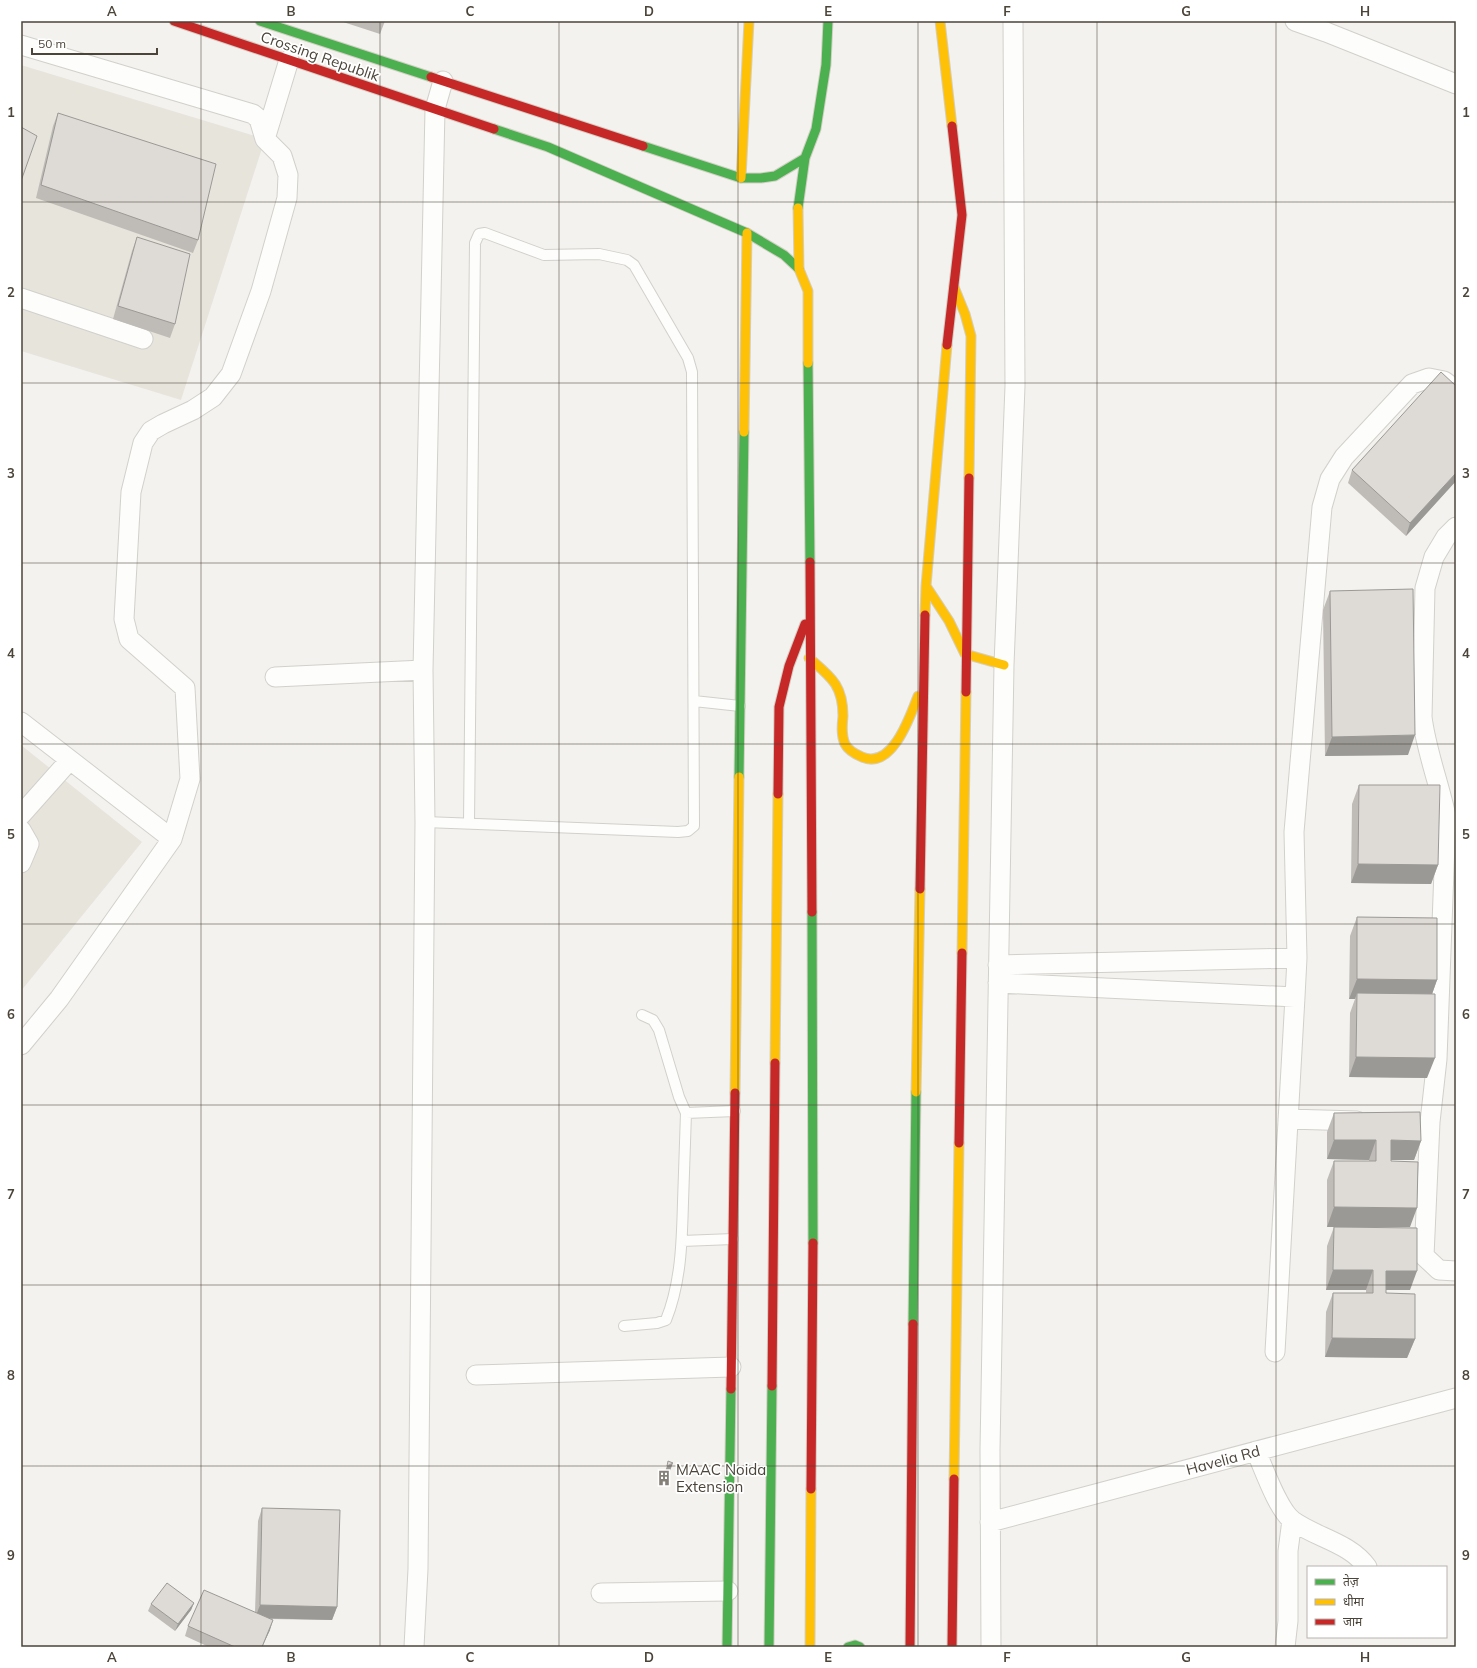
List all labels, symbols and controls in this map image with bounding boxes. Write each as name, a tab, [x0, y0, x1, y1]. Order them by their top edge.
text: A	[107, 3, 117, 19]
text: B	[287, 3, 296, 19]
text: C	[466, 3, 475, 19]
text: D	[644, 3, 654, 19]
text: E	[824, 3, 832, 19]
text: F	[1003, 3, 1011, 19]
text: G	[1181, 3, 1191, 19]
text: H	[1360, 3, 1370, 19]
street label: Crossing Republik	[258, 27, 382, 85]
scale bar	[32, 30, 157, 56]
text: 50 m	[38, 36, 66, 51]
text: 1	[7, 104, 15, 120]
text: 1	[1462, 104, 1470, 120]
text: 2	[7, 284, 15, 300]
text: 2	[1462, 284, 1470, 300]
text: 3	[7, 465, 15, 481]
text: 3	[1462, 465, 1470, 481]
text: 4	[7, 645, 15, 661]
text: 4	[1462, 645, 1470, 661]
text: 5	[7, 826, 15, 842]
text: 5	[1462, 826, 1470, 842]
text: 6	[7, 1006, 15, 1022]
text: 6	[1462, 1006, 1470, 1022]
text: 7	[7, 1186, 15, 1202]
text: 7	[1462, 1186, 1470, 1202]
text: 8	[7, 1367, 15, 1383]
text: 8	[1462, 1367, 1470, 1383]
street label: Havelia Rd	[1184, 1441, 1262, 1479]
place label: MAAC Noida Extension	[676, 1460, 766, 1496]
building icon: MAAC Noida Extension	[655, 1469, 673, 1487]
text: 9	[7, 1547, 15, 1563]
text: 9	[1462, 1547, 1470, 1563]
legend	[1307, 1566, 1447, 1638]
text: तेज़	[1343, 1574, 1360, 1589]
text: धीमा	[1343, 1594, 1365, 1609]
text: जाम	[1343, 1614, 1363, 1629]
text: A	[107, 1649, 117, 1665]
text: B	[287, 1649, 296, 1665]
text: C	[466, 1649, 475, 1665]
text: D	[644, 1649, 654, 1665]
text: E	[824, 1649, 832, 1665]
text: F	[1003, 1649, 1011, 1665]
text: G	[1181, 1649, 1191, 1665]
text: H	[1360, 1649, 1370, 1665]

